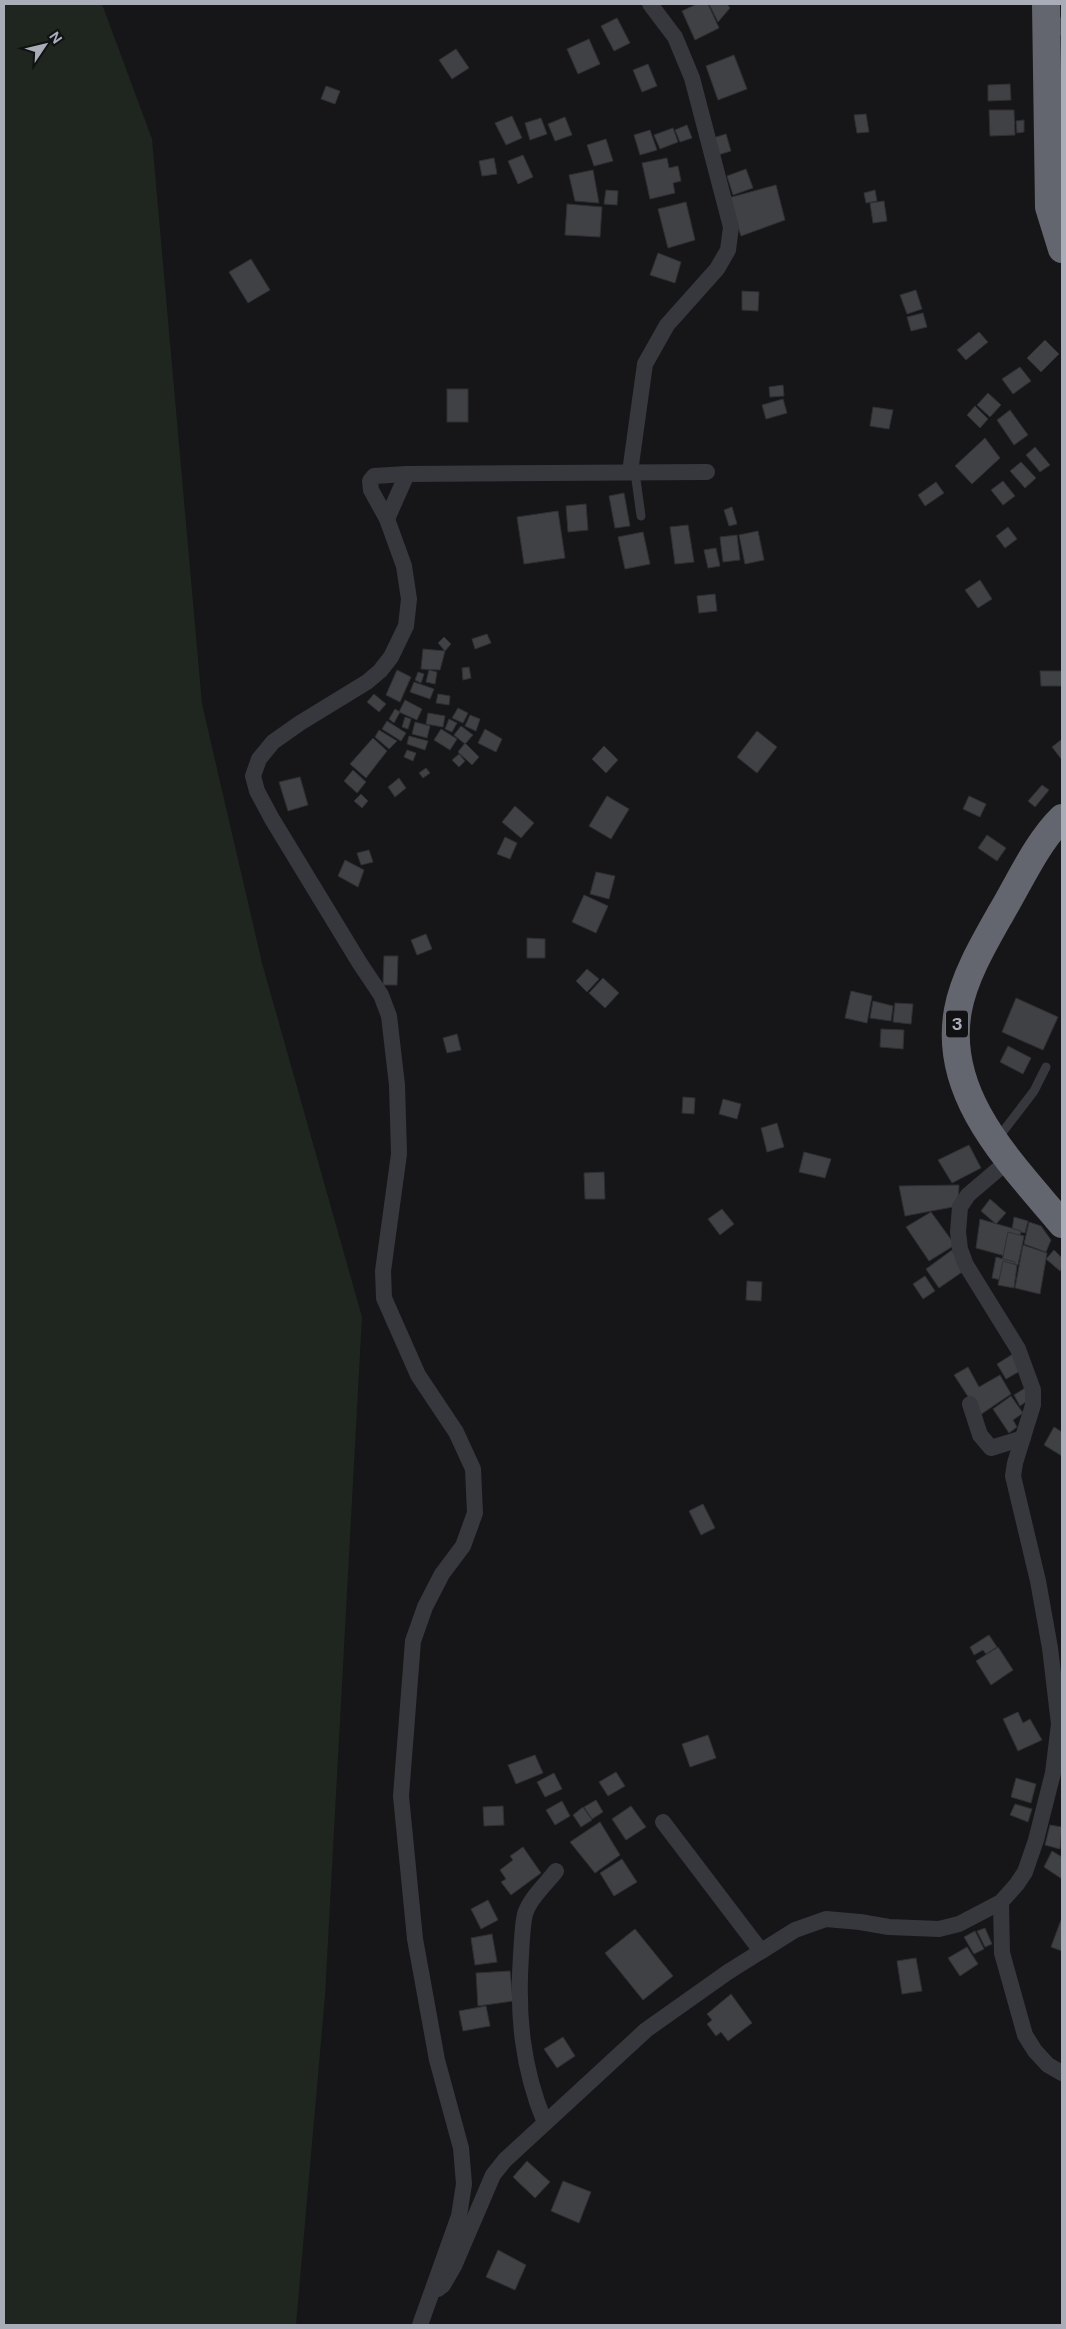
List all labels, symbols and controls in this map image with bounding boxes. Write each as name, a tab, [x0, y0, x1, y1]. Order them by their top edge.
north arrow	[20, 20, 70, 70]
text: N	[46, 28, 65, 47]
road number: 3	[946, 1011, 968, 1038]

